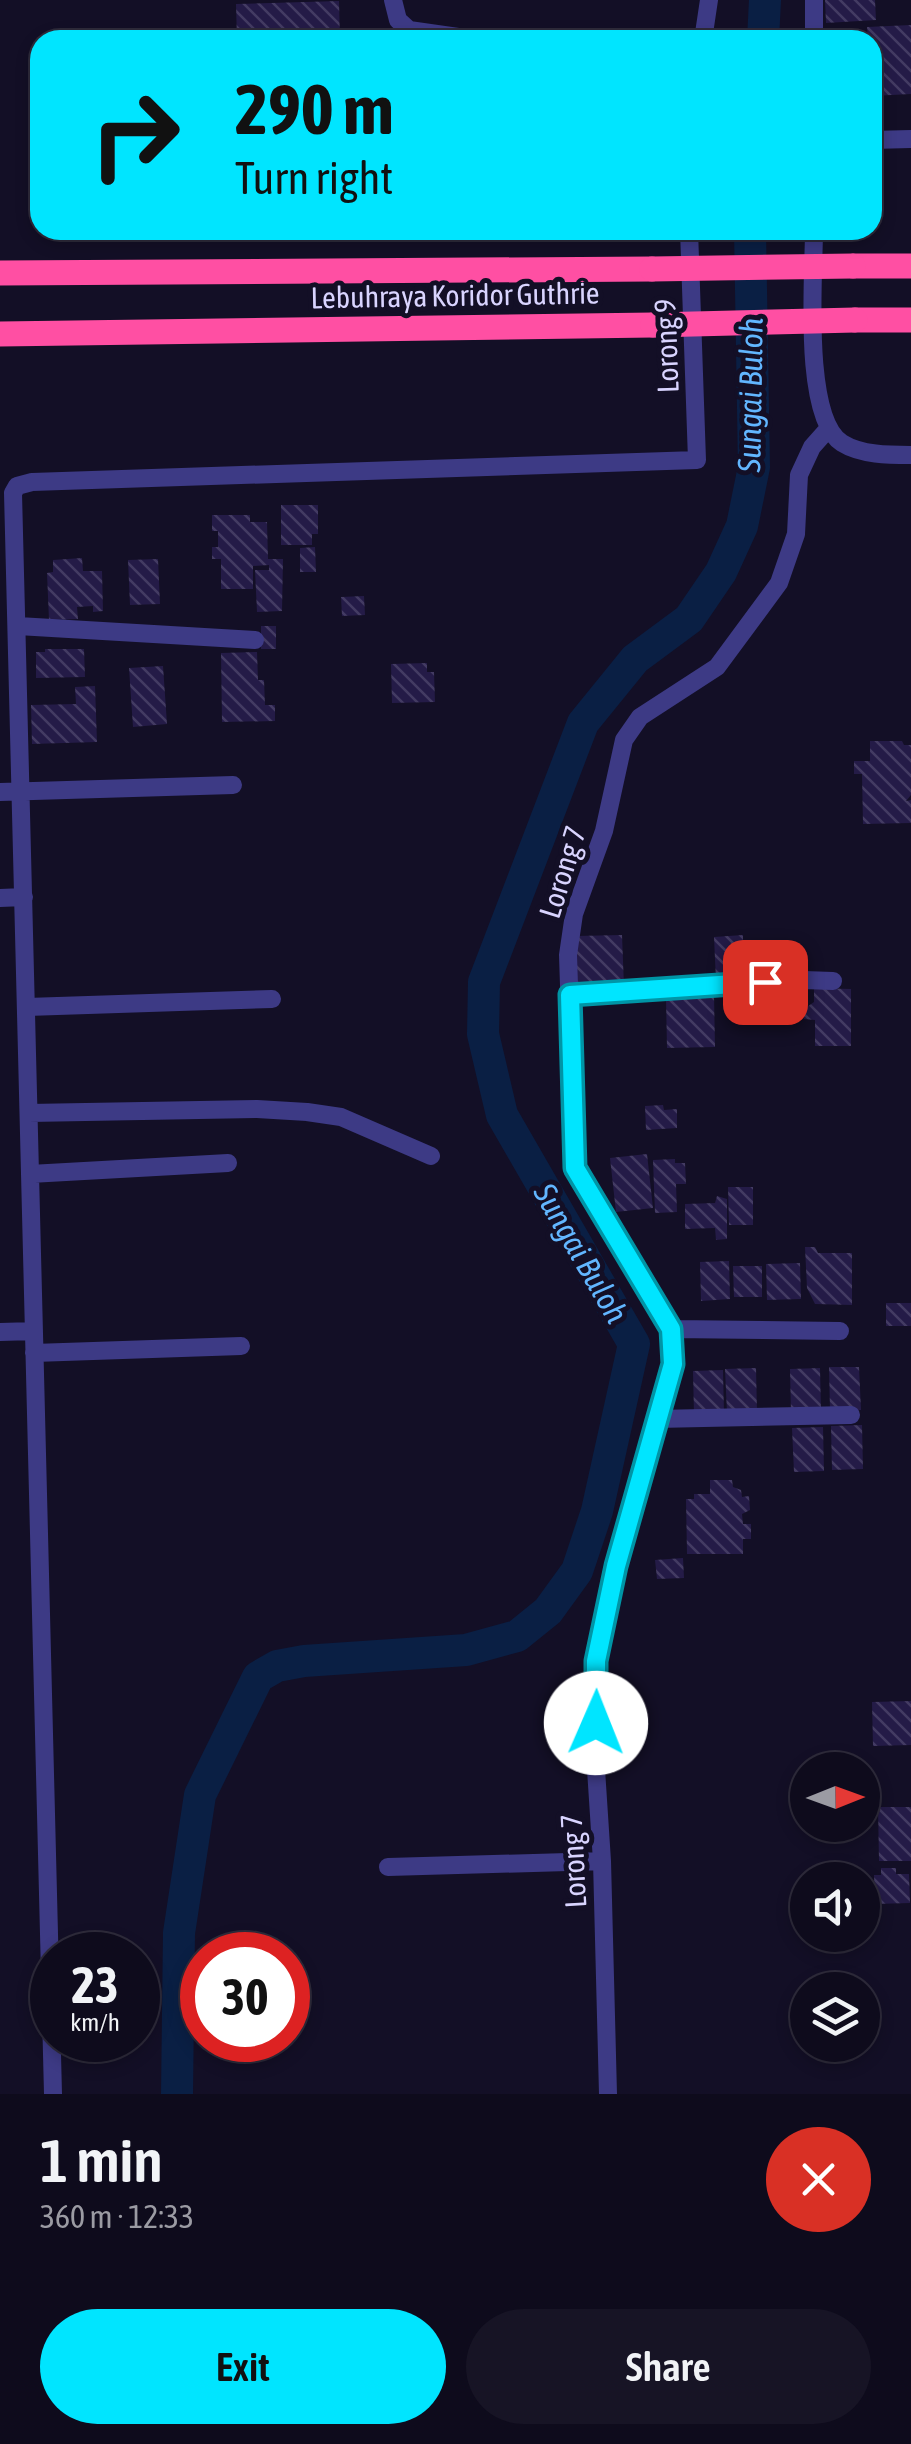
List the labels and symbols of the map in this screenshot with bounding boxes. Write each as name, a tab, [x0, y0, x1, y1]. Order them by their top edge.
street label: Lebuhraya Koridor Guthrie	[310, 275, 600, 315]
street label: Lorong 9	[647, 298, 685, 394]
water label: Sungai Buloh	[730, 317, 770, 474]
street label: Lorong 7	[532, 822, 592, 922]
pin	[723, 940, 808, 1025]
water label: Sungai Buloh	[526, 1176, 636, 1329]
position arrow	[544, 1671, 648, 1775]
north arrow	[790, 1752, 880, 1842]
street label: Lorong 7	[554, 1813, 592, 1909]
speed limit sign: 30	[180, 1932, 310, 2062]

